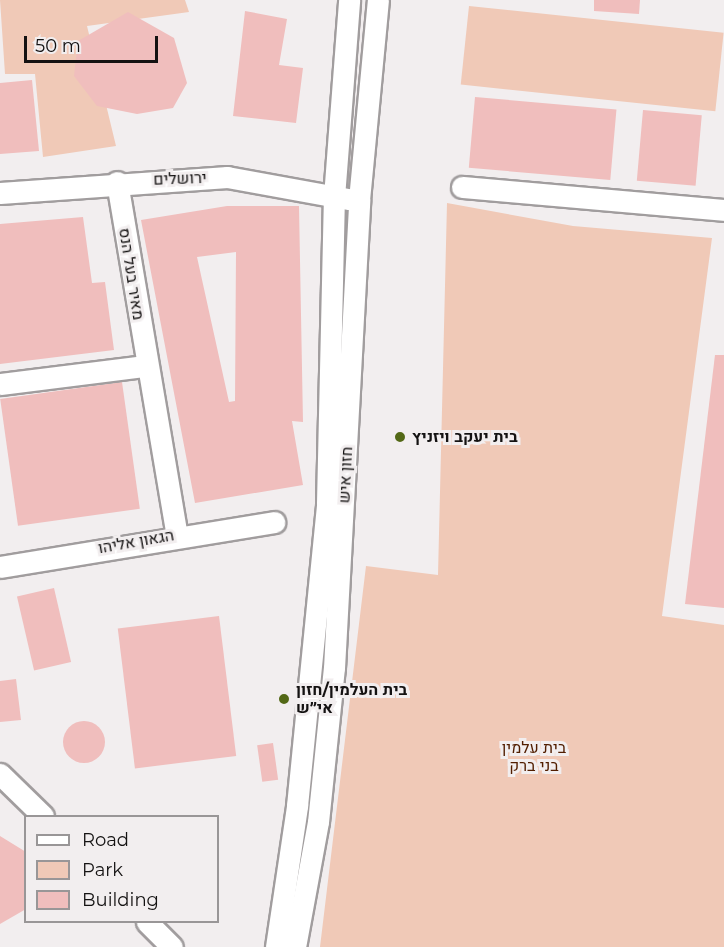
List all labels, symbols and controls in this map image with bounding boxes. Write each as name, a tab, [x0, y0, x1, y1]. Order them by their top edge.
scale bar	[27, 24, 160, 62]
text: 50 m	[35, 35, 81, 57]
street label: ירושלים	[153, 168, 207, 190]
street label: מאיר בעל הנס	[114, 227, 148, 321]
place label: בית יעקב ויזניץ	[412, 427, 518, 447]
marker: בית יעקב ויזניץ	[393, 430, 407, 444]
street label: חזון איש	[335, 446, 357, 504]
street label: הגאון אליהו	[97, 526, 175, 558]
place label: בית העלמין/חזון אי״ש	[296, 680, 407, 718]
marker: בית העלמין/חזון אי״ש	[277, 692, 291, 706]
park label: בית עלמין בני ברק	[502, 738, 566, 776]
legend	[24, 815, 219, 923]
text: Road	[82, 829, 129, 851]
text: Park	[82, 859, 123, 881]
text: Building	[82, 889, 159, 911]

